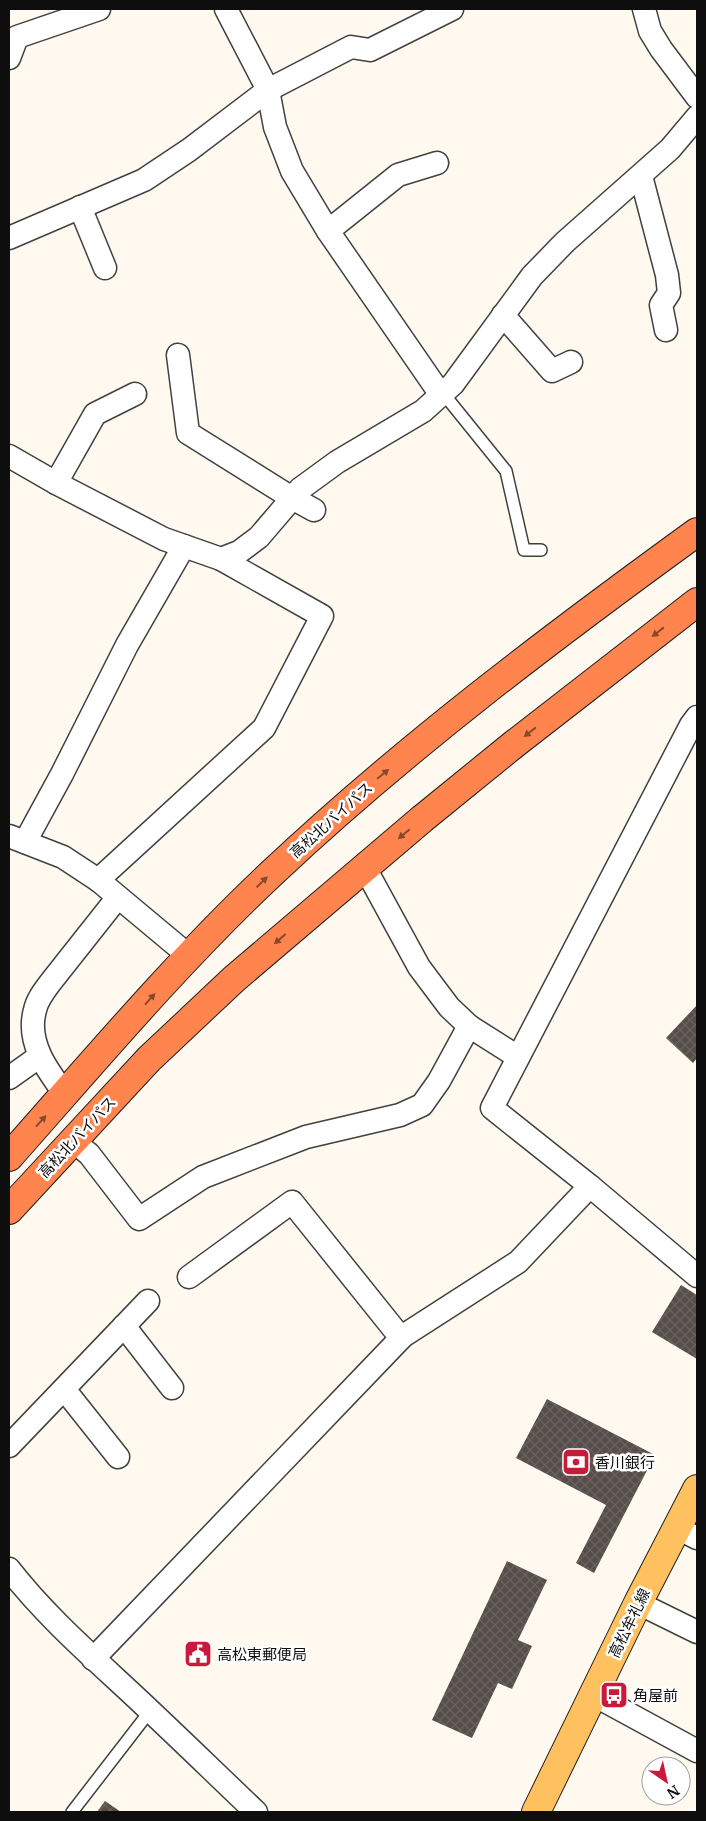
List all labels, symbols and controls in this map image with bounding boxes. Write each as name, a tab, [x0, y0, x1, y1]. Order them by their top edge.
one-way arrow	[652, 626, 665, 637]
one-way arrow	[524, 726, 537, 737]
one-way arrow	[377, 769, 390, 780]
street label: 高松北バイパス	[286, 778, 376, 862]
one-way arrow	[398, 829, 411, 840]
one-way arrow	[256, 876, 268, 888]
one-way arrow	[274, 934, 287, 945]
one-way arrow	[144, 993, 155, 1006]
street label: 高松北バイパス	[34, 1092, 120, 1182]
one-way arrow	[35, 1115, 47, 1127]
bank icon: 香川銀行	[561, 1447, 591, 1477]
place label: 香川銀行	[595, 1453, 655, 1472]
street label: 高松牟礼線	[604, 1585, 654, 1661]
public building icon: 高松東郵便局	[183, 1639, 213, 1669]
place label: 高松東郵便局	[217, 1645, 307, 1664]
bus stop icon: 角屋前	[599, 1680, 629, 1710]
place label: 角屋前	[633, 1686, 678, 1705]
north arrow	[641, 1756, 691, 1806]
text: N	[664, 1781, 683, 1802]

